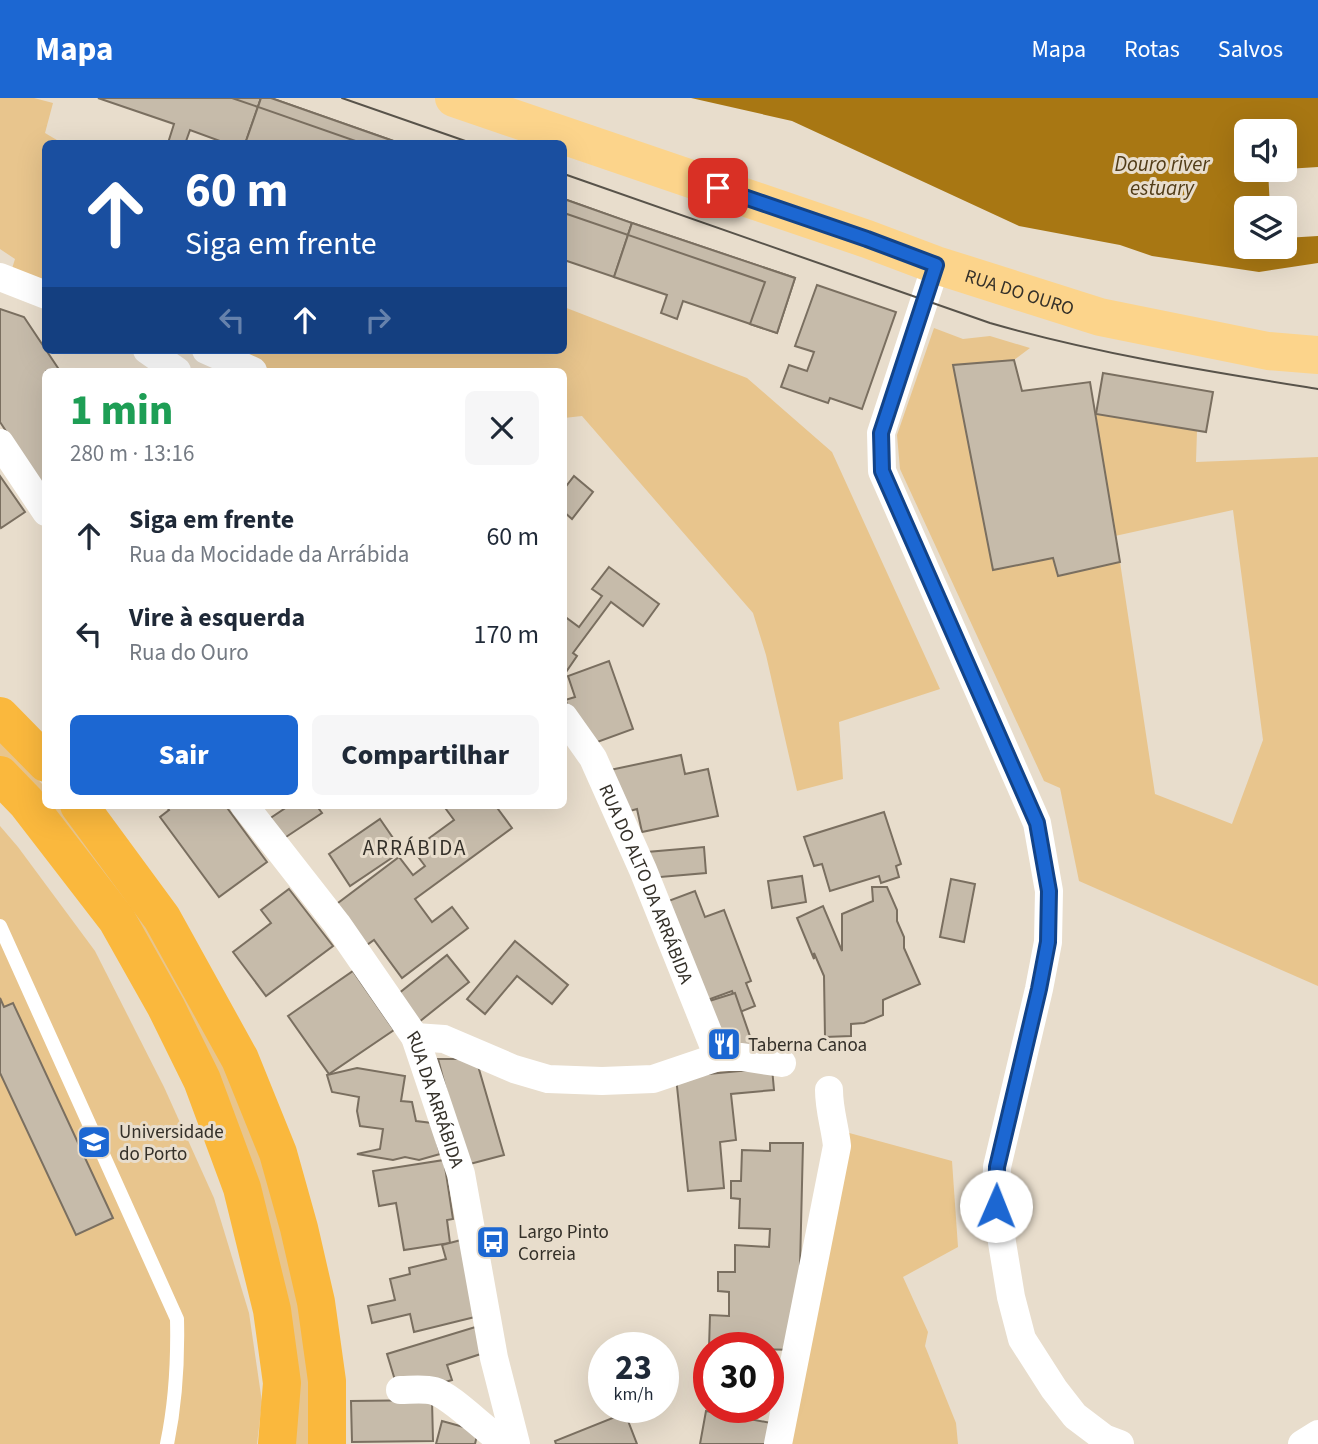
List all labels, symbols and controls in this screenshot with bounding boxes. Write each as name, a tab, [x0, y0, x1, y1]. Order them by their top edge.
text: Mapa	[35, 26, 113, 73]
text: Mapa	[1031, 32, 1086, 67]
text: Rotas	[1124, 32, 1180, 67]
text: Salvos	[1218, 32, 1283, 67]
map controls	[1234, 119, 1297, 259]
button: sound	[1234, 119, 1297, 182]
water label: Douro river estuary	[1115, 149, 1210, 203]
text: 60 m	[185, 156, 289, 226]
pin	[688, 158, 748, 218]
icon: ahead	[70, 168, 161, 259]
icon: arrive	[699, 169, 737, 207]
button: layers	[1234, 196, 1297, 259]
text: Siga em frente	[185, 221, 377, 267]
street label: RUA DO OURO	[961, 263, 1077, 323]
icon: left	[213, 301, 251, 339]
icon: ahead	[286, 301, 324, 339]
icon: right	[359, 301, 397, 339]
text: 1 min	[70, 381, 173, 441]
button: close	[465, 391, 539, 465]
text: 280 m · 13:16	[70, 437, 194, 470]
text: Siga em frente	[129, 501, 294, 538]
icon: ahead	[70, 517, 108, 555]
text: 60 m	[486, 518, 539, 555]
text: Rua da Mocidade da Arrábida	[129, 538, 409, 571]
text: Vire à esquerda	[129, 599, 305, 636]
icon: left	[70, 615, 108, 653]
text: 170 m	[473, 616, 539, 653]
text: Rua do Ouro	[129, 636, 249, 669]
button: Sair	[70, 715, 298, 795]
button: Compartilhar	[312, 715, 539, 795]
street label: RUA DO ALTO DA ARRÁBIDA	[591, 780, 700, 989]
district label: ARRÁBIDA	[363, 833, 467, 863]
street label: RUA DA ARRÁBIDA	[399, 1025, 470, 1172]
restaurant icon: Taberna Canoa	[705, 1025, 743, 1063]
place label: Taberna Canoa	[748, 1032, 867, 1059]
place label: Universidade do Porto	[119, 1119, 224, 1168]
school or university icon: Universidade do Porto	[75, 1123, 113, 1161]
position arrow	[959, 1169, 1033, 1243]
place label: Largo Pinto Correia	[518, 1219, 609, 1268]
bus stop icon: Largo Pinto Correia	[474, 1223, 512, 1261]
speed limit sign: 30	[693, 1332, 784, 1423]
text: 23	[615, 1343, 652, 1393]
text: km/h	[614, 1382, 653, 1407]

